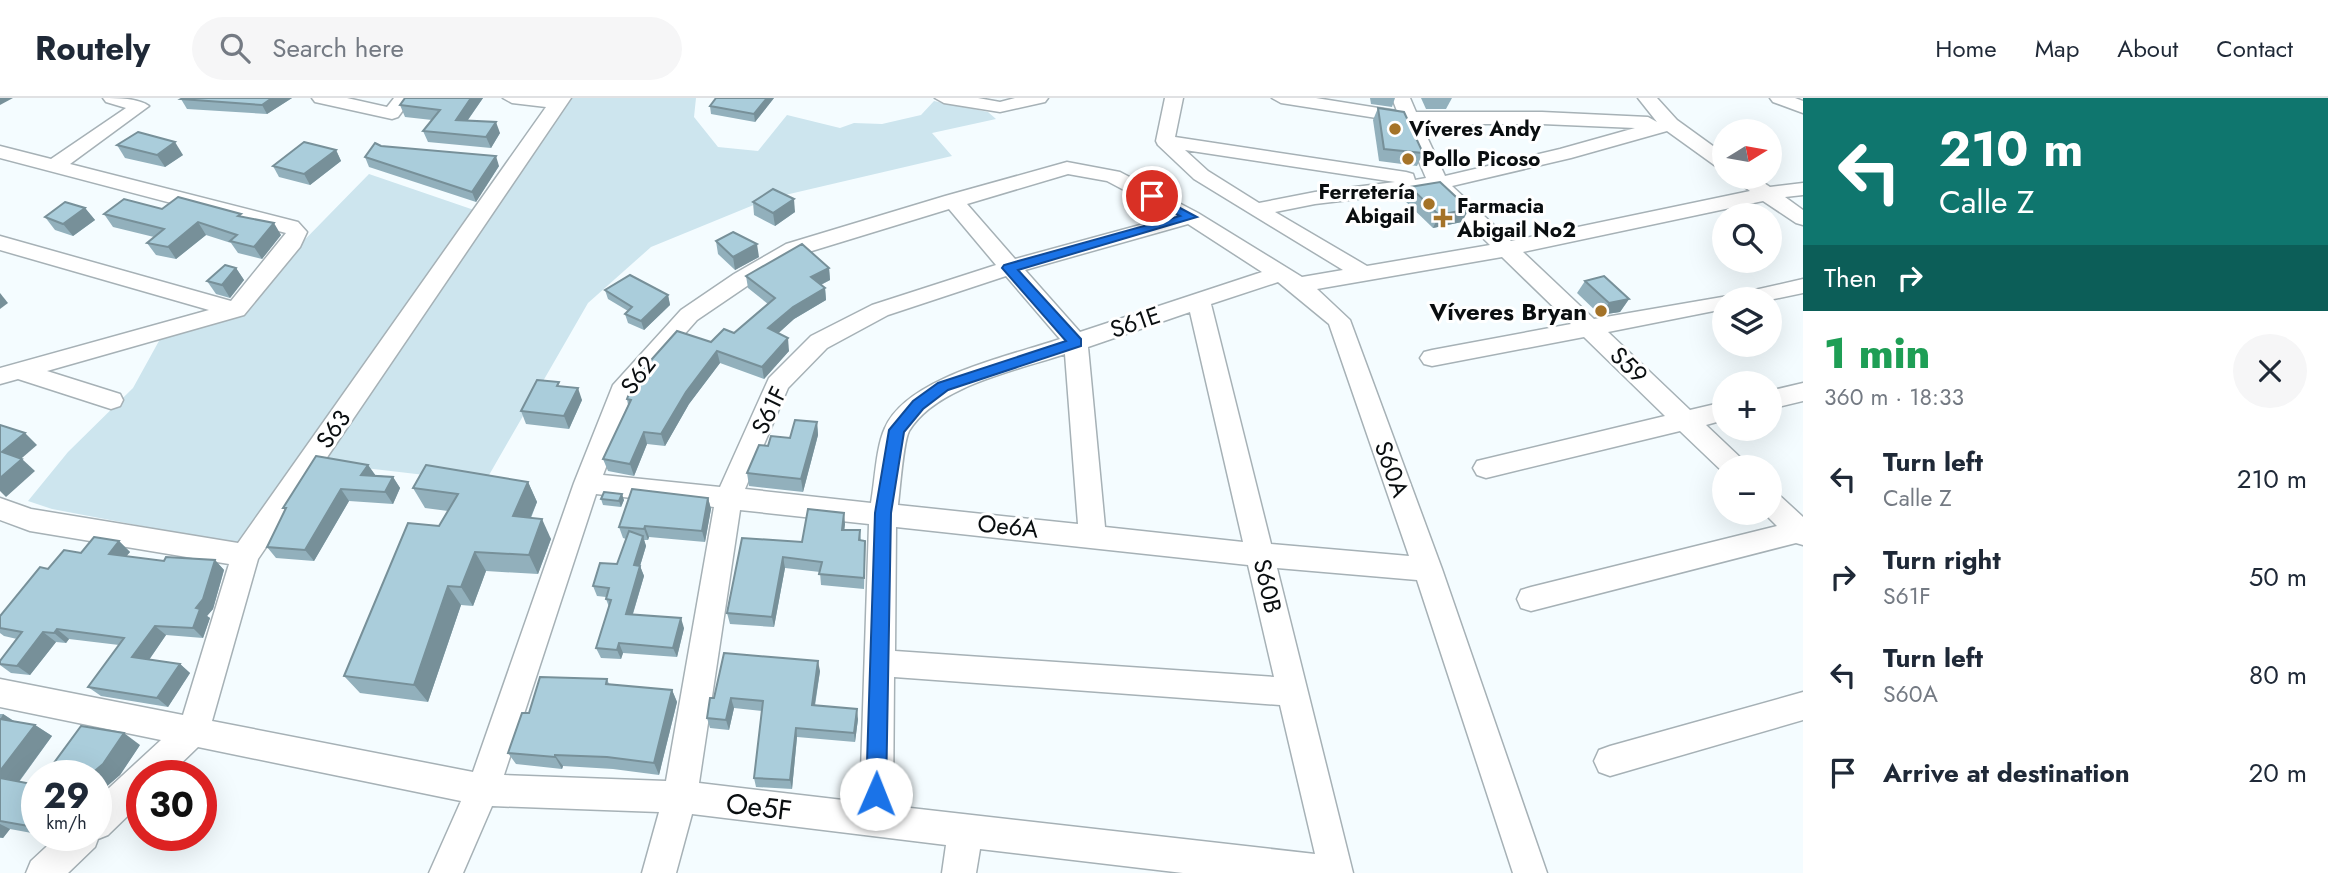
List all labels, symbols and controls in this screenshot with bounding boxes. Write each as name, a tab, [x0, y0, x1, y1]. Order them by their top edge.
search box	[192, 17, 682, 80]
text: Routely	[35, 25, 150, 72]
icon: search	[216, 29, 254, 67]
text: Search here	[272, 29, 404, 67]
text: Home	[1935, 31, 1997, 66]
text: Map	[2035, 31, 2079, 66]
text: About	[2117, 31, 2178, 66]
text: Contact	[2216, 31, 2293, 66]
place label: Víveres Andy	[1408, 114, 1542, 144]
text: 210 m	[1939, 114, 2083, 184]
north arrow	[1712, 119, 1782, 189]
map controls	[1712, 119, 1782, 525]
marker: Víveres Andy	[1387, 121, 1403, 137]
icon: left	[1824, 126, 1915, 217]
place label: Pollo Picoso	[1422, 144, 1540, 174]
marker: Pollo Picoso	[1400, 151, 1416, 167]
pin	[1122, 166, 1182, 226]
icon: arrive	[1133, 177, 1171, 215]
place label: Ferretería Abigail	[1319, 177, 1415, 231]
text: Calle Z	[1939, 179, 2035, 225]
place label: Farmacia Abigail No2	[1456, 191, 1576, 245]
marker: Ferretería Abigail	[1421, 196, 1437, 212]
button: search	[1712, 203, 1782, 273]
marker: Farmacia Abigail No2	[1435, 210, 1451, 226]
text: Then	[1824, 259, 1877, 297]
icon: right	[1891, 259, 1929, 297]
button: layers	[1712, 287, 1782, 357]
place label: Víveres Bryan	[1429, 294, 1587, 329]
street label: S61E	[1105, 297, 1165, 347]
marker: Víveres Bryan	[1593, 303, 1609, 319]
text: 1 min	[1824, 323, 1930, 384]
button: close	[2233, 334, 2307, 408]
street label: S59	[1602, 338, 1656, 392]
street label: S62	[612, 348, 664, 402]
button: +	[1712, 371, 1782, 441]
street label: S61F	[742, 380, 796, 440]
text: 360 m · 18:33	[1824, 380, 1964, 414]
street label: S63	[307, 403, 359, 455]
street label: S60A	[1366, 436, 1418, 502]
text: Turn left	[1883, 443, 1983, 481]
button: −	[1712, 455, 1782, 525]
icon: left	[1824, 460, 1862, 498]
text: 210 m	[2237, 460, 2307, 498]
text: Calle Z	[1883, 481, 1952, 515]
street label: Oe6A	[976, 505, 1040, 547]
text: Turn right	[1883, 541, 2001, 579]
street label: S60B	[1245, 555, 1291, 617]
icon: right	[1824, 558, 1862, 596]
text: 50 m	[2249, 558, 2307, 596]
text: S61F	[1883, 579, 1931, 613]
text: Turn left	[1883, 639, 1983, 677]
icon: left	[1824, 656, 1862, 694]
text: 80 m	[2249, 656, 2307, 694]
text: S60A	[1883, 677, 1938, 711]
icon: arrive	[1824, 754, 1862, 792]
text: Arrive at destination	[1883, 754, 2130, 792]
text: 20 m	[2249, 754, 2307, 792]
position arrow	[839, 757, 913, 831]
speed limit sign: 30	[126, 760, 217, 851]
text: 29	[43, 771, 90, 821]
street label: Oe5F	[724, 783, 794, 831]
text: km/h	[46, 810, 87, 836]

